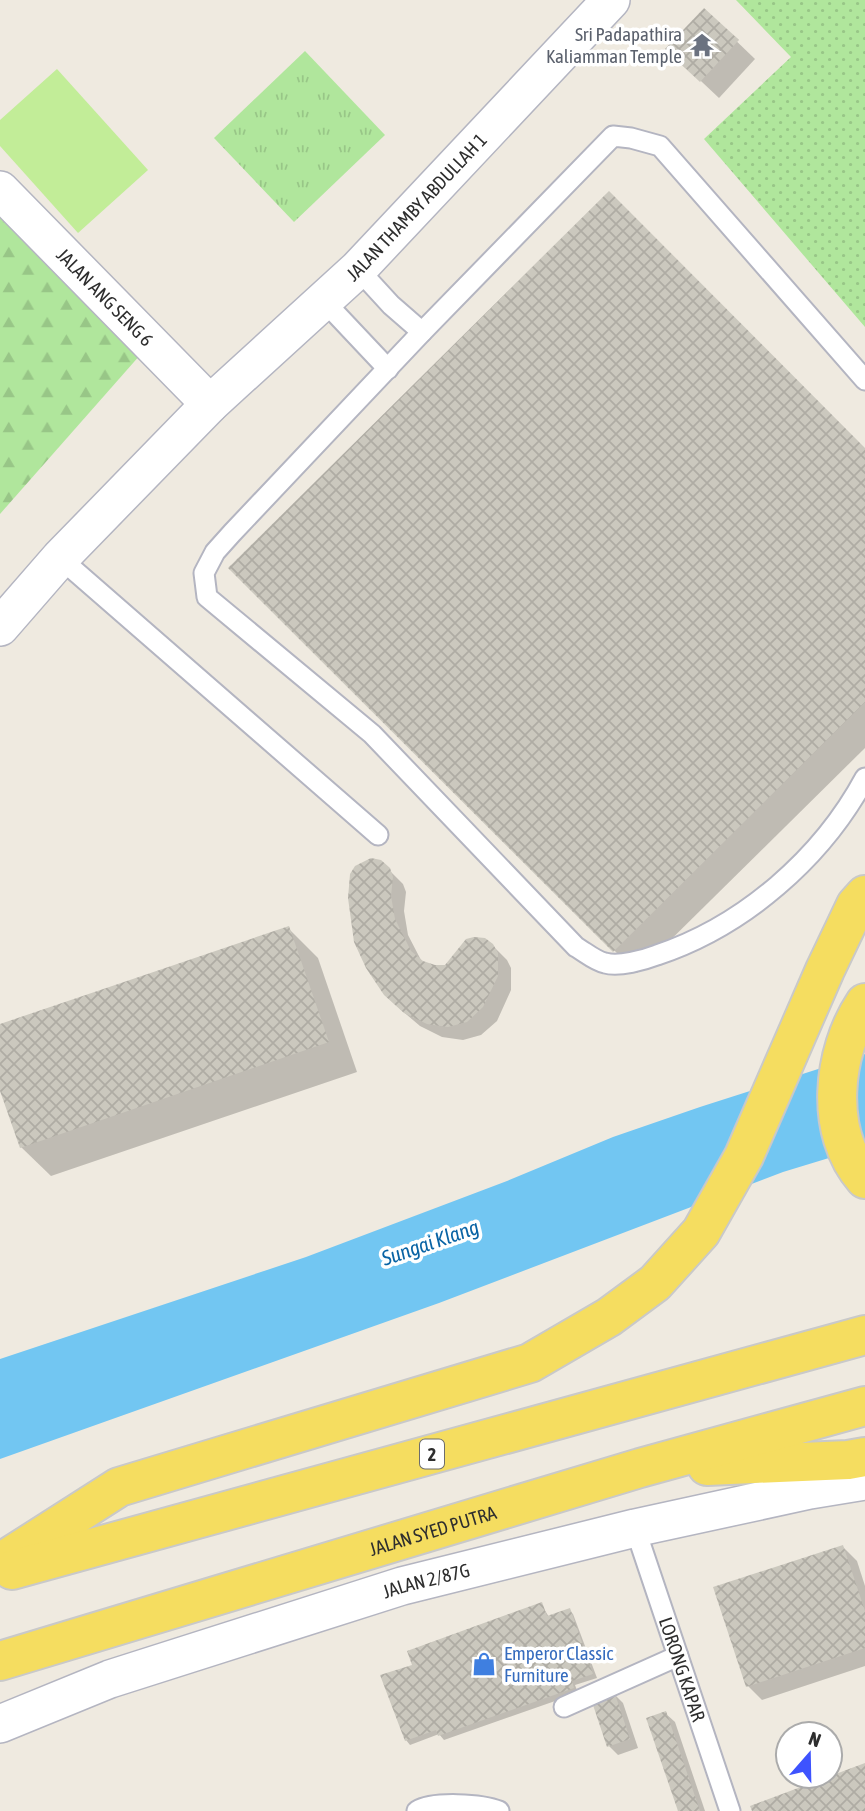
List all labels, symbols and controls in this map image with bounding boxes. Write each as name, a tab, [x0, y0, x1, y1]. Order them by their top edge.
place label: Sri Padapathira Kaliamman Temple	[546, 23, 682, 67]
temple icon: Sri Padapathira Kaliamman Temple	[688, 31, 716, 59]
street label: JALAN THAMBY ABDULLAH 1	[342, 129, 491, 285]
street label: JALAN ANG SENG 6	[52, 244, 158, 351]
water label: Sungai Klang	[377, 1214, 482, 1270]
road number: 2	[420, 1440, 444, 1469]
street label: JALAN SYED PUTRA	[367, 1501, 499, 1560]
street label: JALAN 2/87G	[380, 1559, 472, 1603]
street label: LORONG KAPAR	[655, 1614, 710, 1725]
place label: Emperor Classic Furniture	[504, 1642, 614, 1686]
shop icon: Emperor Classic Furniture	[470, 1650, 498, 1678]
north arrow	[774, 1720, 844, 1790]
text: N	[806, 1727, 824, 1751]

